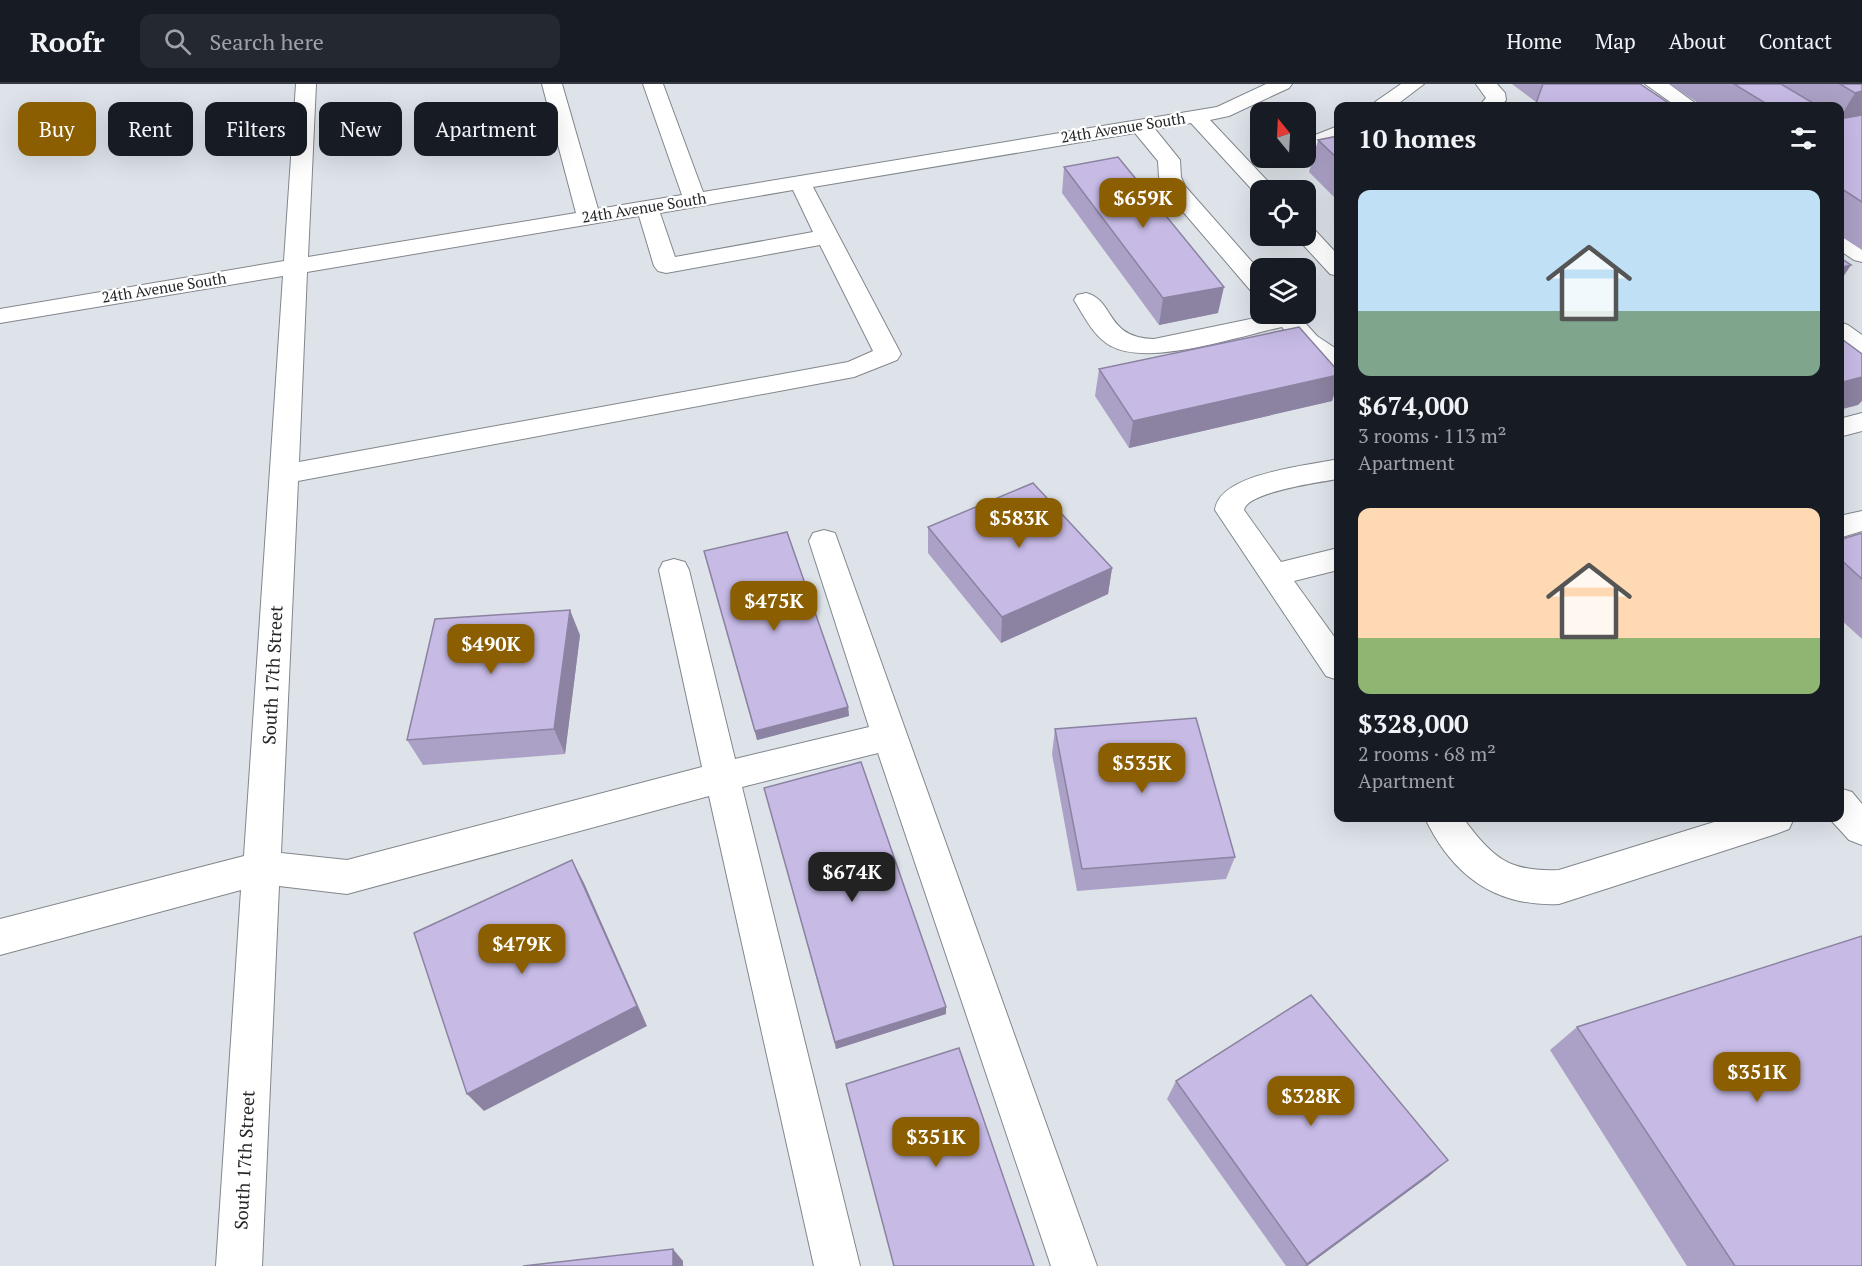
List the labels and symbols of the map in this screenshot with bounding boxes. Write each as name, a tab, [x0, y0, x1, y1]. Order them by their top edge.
north arrow	[1250, 102, 1316, 168]
street label: 24th Avenue South	[1059, 107, 1187, 147]
pin: $659K	[1101, 178, 1185, 229]
street label: 24th Avenue South	[580, 187, 708, 227]
street label: 24th Avenue South	[100, 267, 228, 307]
pin: $583K	[977, 498, 1061, 549]
pin: $475K	[732, 581, 816, 632]
street label: South 17th Street	[256, 604, 288, 745]
pin: $490K	[449, 624, 533, 675]
pin: $535K	[1100, 743, 1184, 794]
pin: $674K	[810, 852, 894, 903]
pin: $479K	[480, 924, 564, 975]
pin: $351K	[1715, 1052, 1799, 1103]
pin: $328K	[1269, 1076, 1353, 1127]
street label: South 17th Street	[228, 1089, 260, 1230]
pin: $351K	[894, 1117, 978, 1168]

